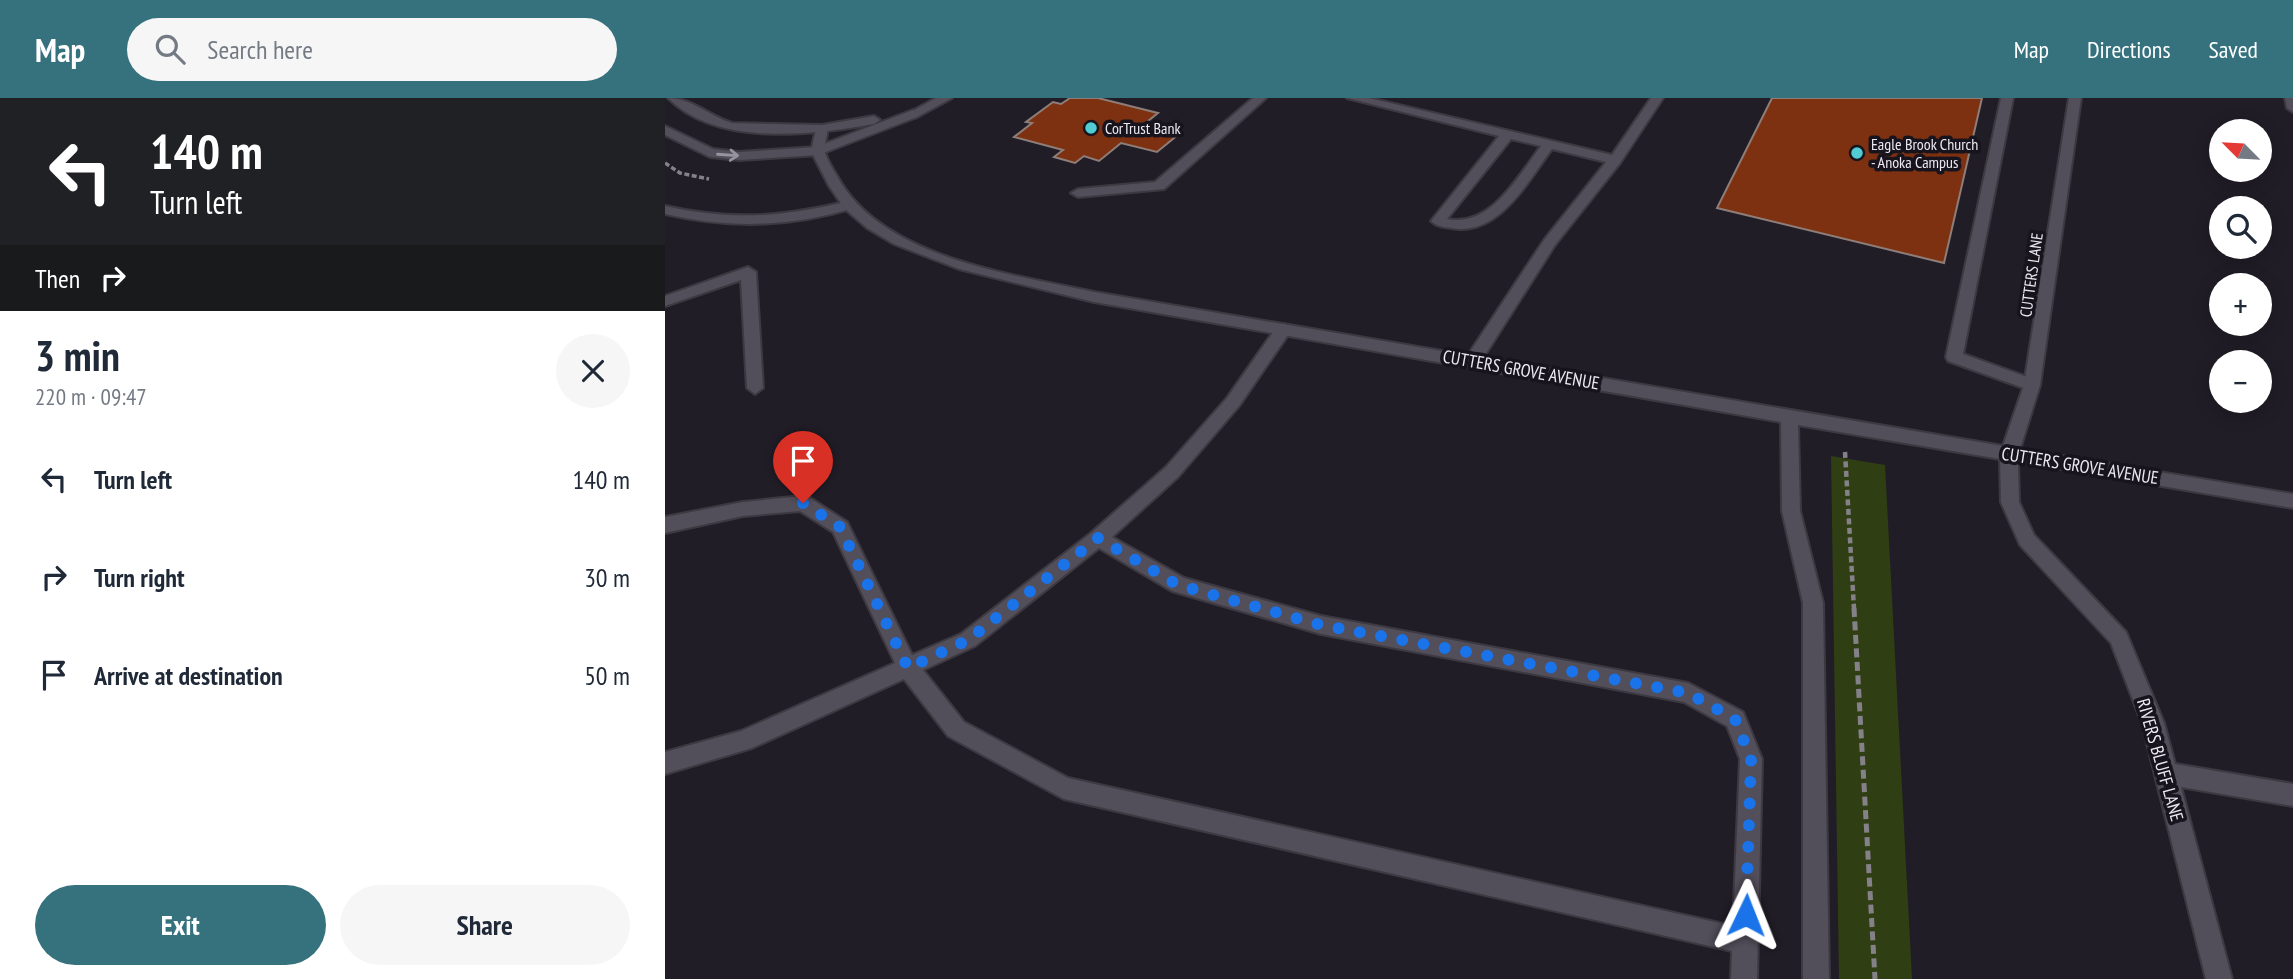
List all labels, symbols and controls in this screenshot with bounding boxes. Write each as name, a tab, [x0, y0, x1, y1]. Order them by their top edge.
search box	[127, 18, 617, 81]
text: Map	[35, 28, 85, 71]
icon: search	[151, 30, 189, 68]
text: Search here	[207, 33, 313, 66]
text: Map	[2014, 34, 2049, 65]
text: Directions	[2087, 34, 2171, 65]
text: Saved	[2209, 34, 2258, 65]
place label: CorTrust Bank	[1105, 118, 1181, 138]
text: 140 m	[150, 119, 263, 183]
north arrow	[2209, 119, 2271, 182]
map controls	[2209, 119, 2272, 413]
marker: CorTrust Bank	[1083, 120, 1099, 136]
icon: left	[35, 126, 126, 217]
place label: Eagle Brook Church - Anoka Campus	[1871, 134, 1978, 172]
marker: Eagle Brook Church - Anoka Campus	[1849, 145, 1865, 161]
one-way arrow	[716, 148, 739, 161]
text: Turn left	[150, 181, 242, 223]
button: search	[2209, 196, 2272, 259]
street label: CUTTERS LANE	[2015, 231, 2047, 318]
icon: right	[94, 259, 132, 297]
text: Then	[35, 262, 80, 295]
button: +	[2209, 273, 2272, 336]
text: 3 min	[35, 328, 120, 383]
button: close	[556, 334, 630, 408]
street label: CUTTERS GROVE AVENUE	[1441, 344, 1601, 395]
button: −	[2209, 350, 2272, 413]
text: 220 m · 09:47	[35, 382, 147, 411]
pin	[773, 431, 833, 503]
icon: arrive	[784, 442, 822, 480]
street label: CUTTERS GROVE AVENUE	[2000, 442, 2160, 489]
icon: left	[35, 460, 73, 498]
text: Turn left	[94, 463, 172, 496]
text: 140 m	[572, 463, 630, 496]
icon: right	[35, 558, 73, 596]
text: Turn right	[94, 561, 185, 594]
text: 30 m	[584, 561, 630, 594]
icon: arrive	[35, 656, 73, 694]
text: Arrive at destination	[94, 659, 283, 692]
text: 50 m	[584, 659, 630, 692]
street label: RIVERS BLUFF LANE	[2132, 696, 2189, 824]
position arrow	[1709, 878, 1783, 952]
button: Exit	[35, 885, 326, 965]
button: Share	[340, 885, 630, 965]

